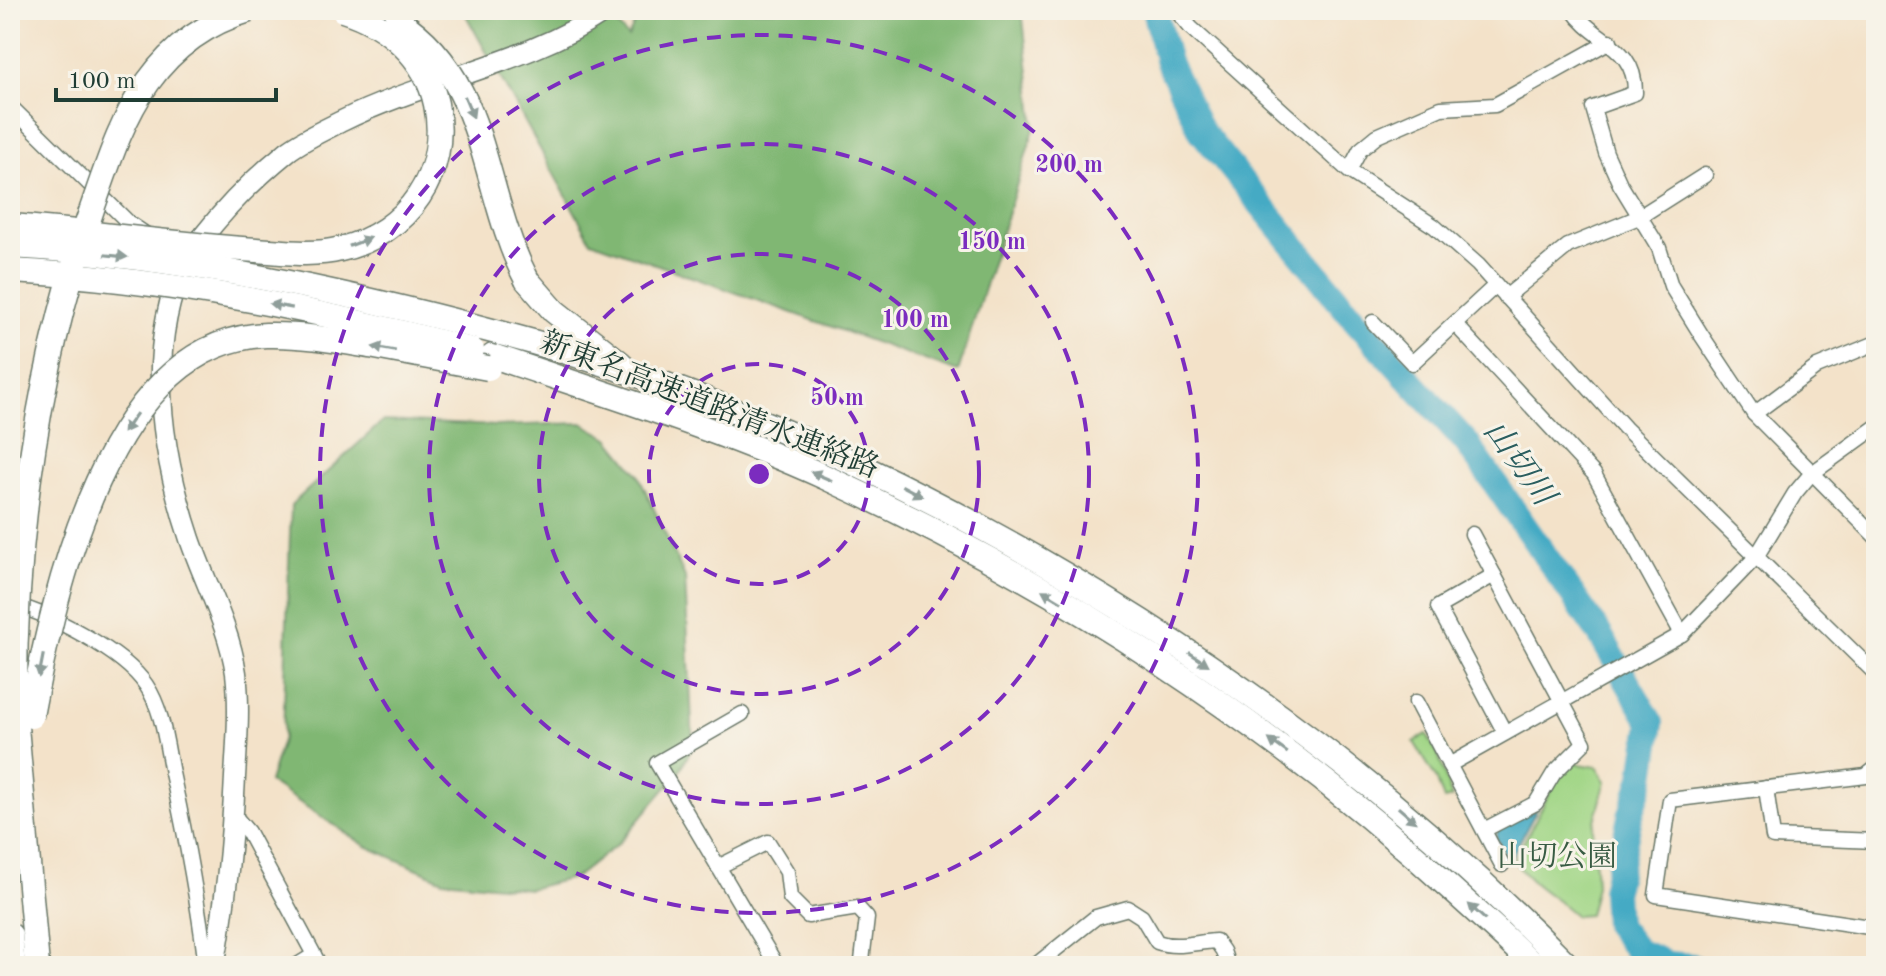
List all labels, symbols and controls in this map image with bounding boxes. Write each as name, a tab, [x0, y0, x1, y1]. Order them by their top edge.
scale bar	[56, 52, 276, 102]
text: 100 m	[68, 70, 136, 94]
one-way arrow	[463, 96, 476, 119]
text: 200 m	[1035, 154, 1103, 178]
text: 150 m	[958, 230, 1026, 255]
one-way arrow	[348, 235, 372, 248]
one-way arrow	[103, 249, 128, 262]
one-way arrow	[268, 300, 293, 312]
text: 100 m	[881, 309, 949, 333]
street label: 新東名高速道路清水連絡路	[536, 325, 884, 484]
one-way arrow	[371, 343, 396, 355]
text: 50 m	[810, 386, 864, 411]
one-way arrow	[123, 412, 138, 433]
water label: 山切川	[1476, 414, 1563, 514]
centre of rings	[745, 460, 773, 488]
one-way arrow	[810, 469, 833, 482]
one-way arrow	[900, 484, 923, 497]
one-way arrow	[1041, 589, 1063, 603]
one-way arrow	[1189, 651, 1210, 666]
one-way arrow	[34, 653, 46, 678]
one-way arrow	[1267, 739, 1288, 754]
one-way arrow	[1396, 806, 1416, 823]
park label: 山切公園	[1497, 841, 1617, 873]
one-way arrow	[1468, 904, 1487, 922]

